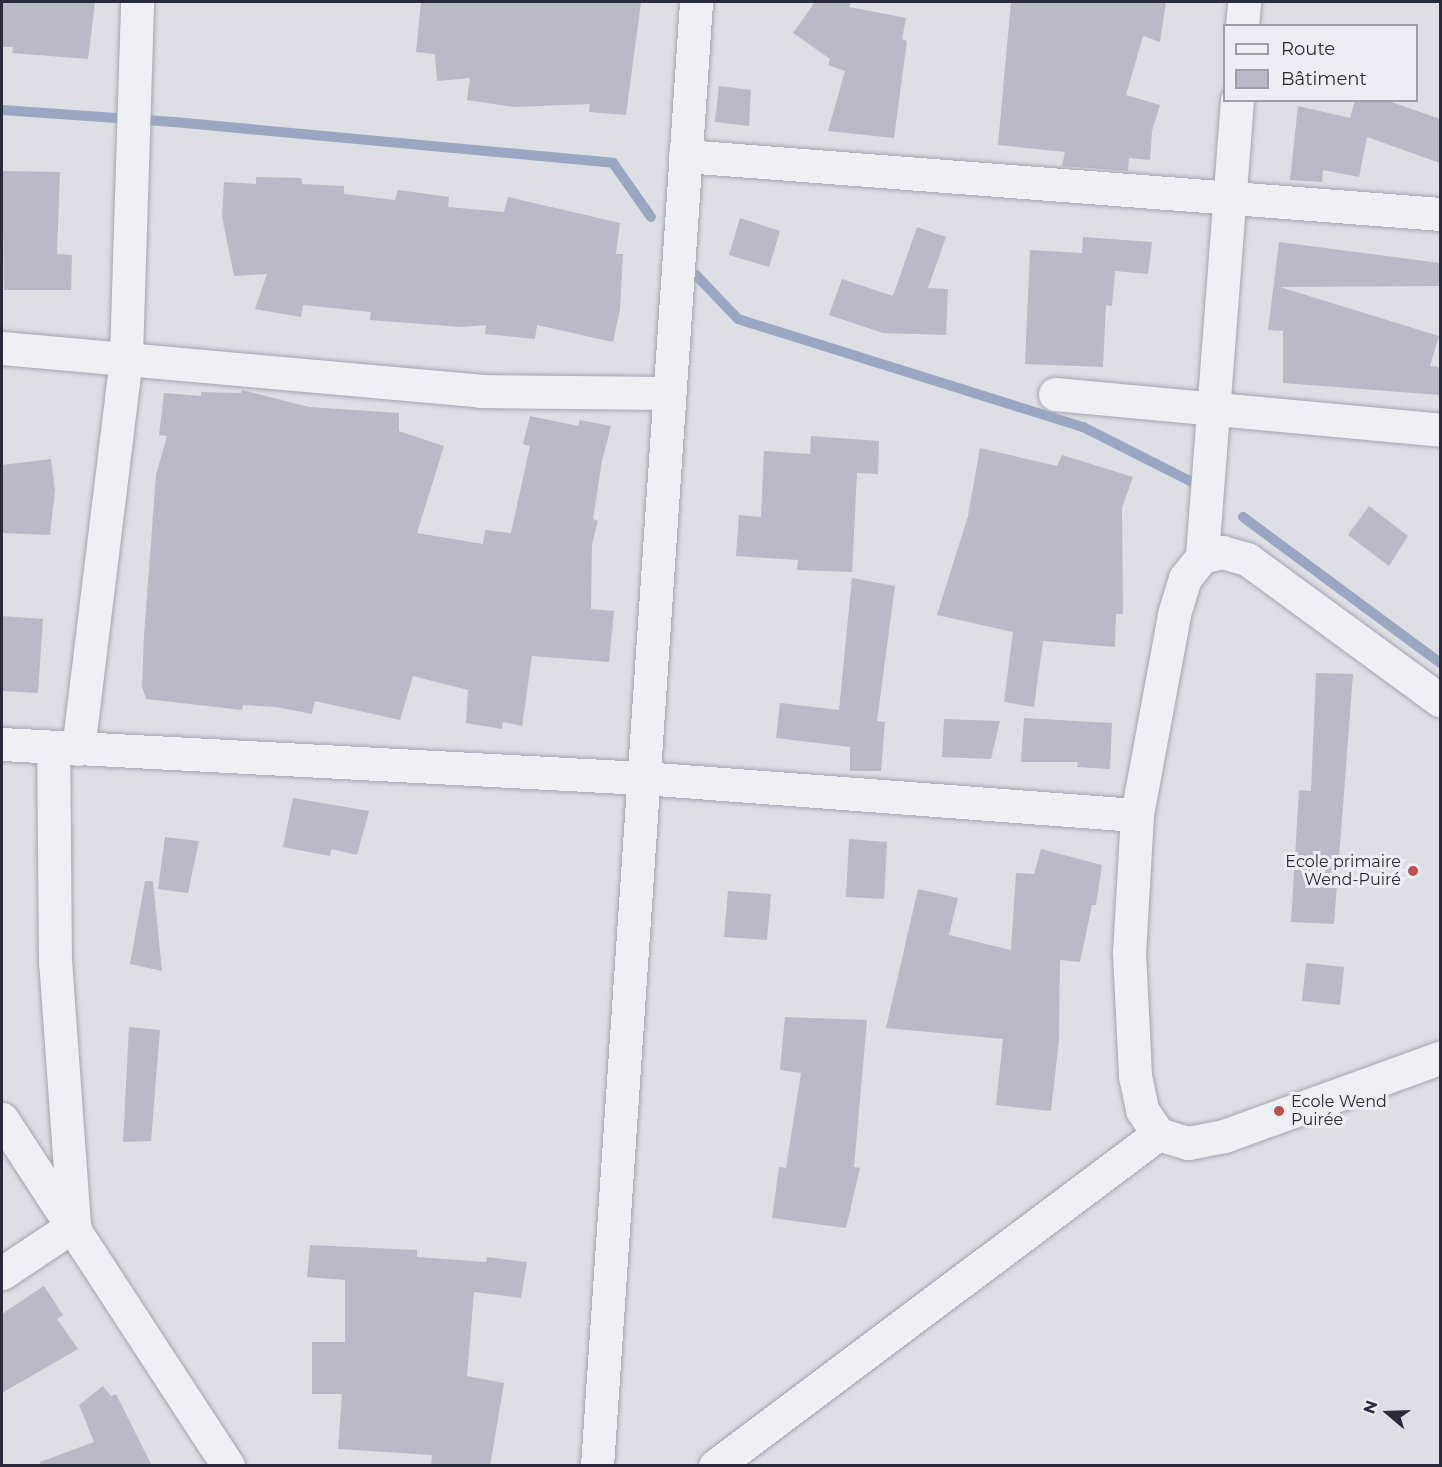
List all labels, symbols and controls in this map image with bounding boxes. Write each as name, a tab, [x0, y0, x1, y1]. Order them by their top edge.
legend	[1223, 24, 1418, 102]
text: Route	[1281, 38, 1335, 60]
text: Bâtiment	[1281, 68, 1367, 90]
place label: Ecole primaire Wend-Puiré	[1285, 852, 1401, 890]
marker: Ecole primaire Wend-Puiré	[1406, 864, 1420, 878]
place label: Ecole Wend Puirée	[1291, 1092, 1387, 1130]
marker: Ecole Wend Puirée	[1272, 1104, 1286, 1118]
north arrow	[1358, 1383, 1418, 1443]
text: N	[1359, 1398, 1382, 1416]

